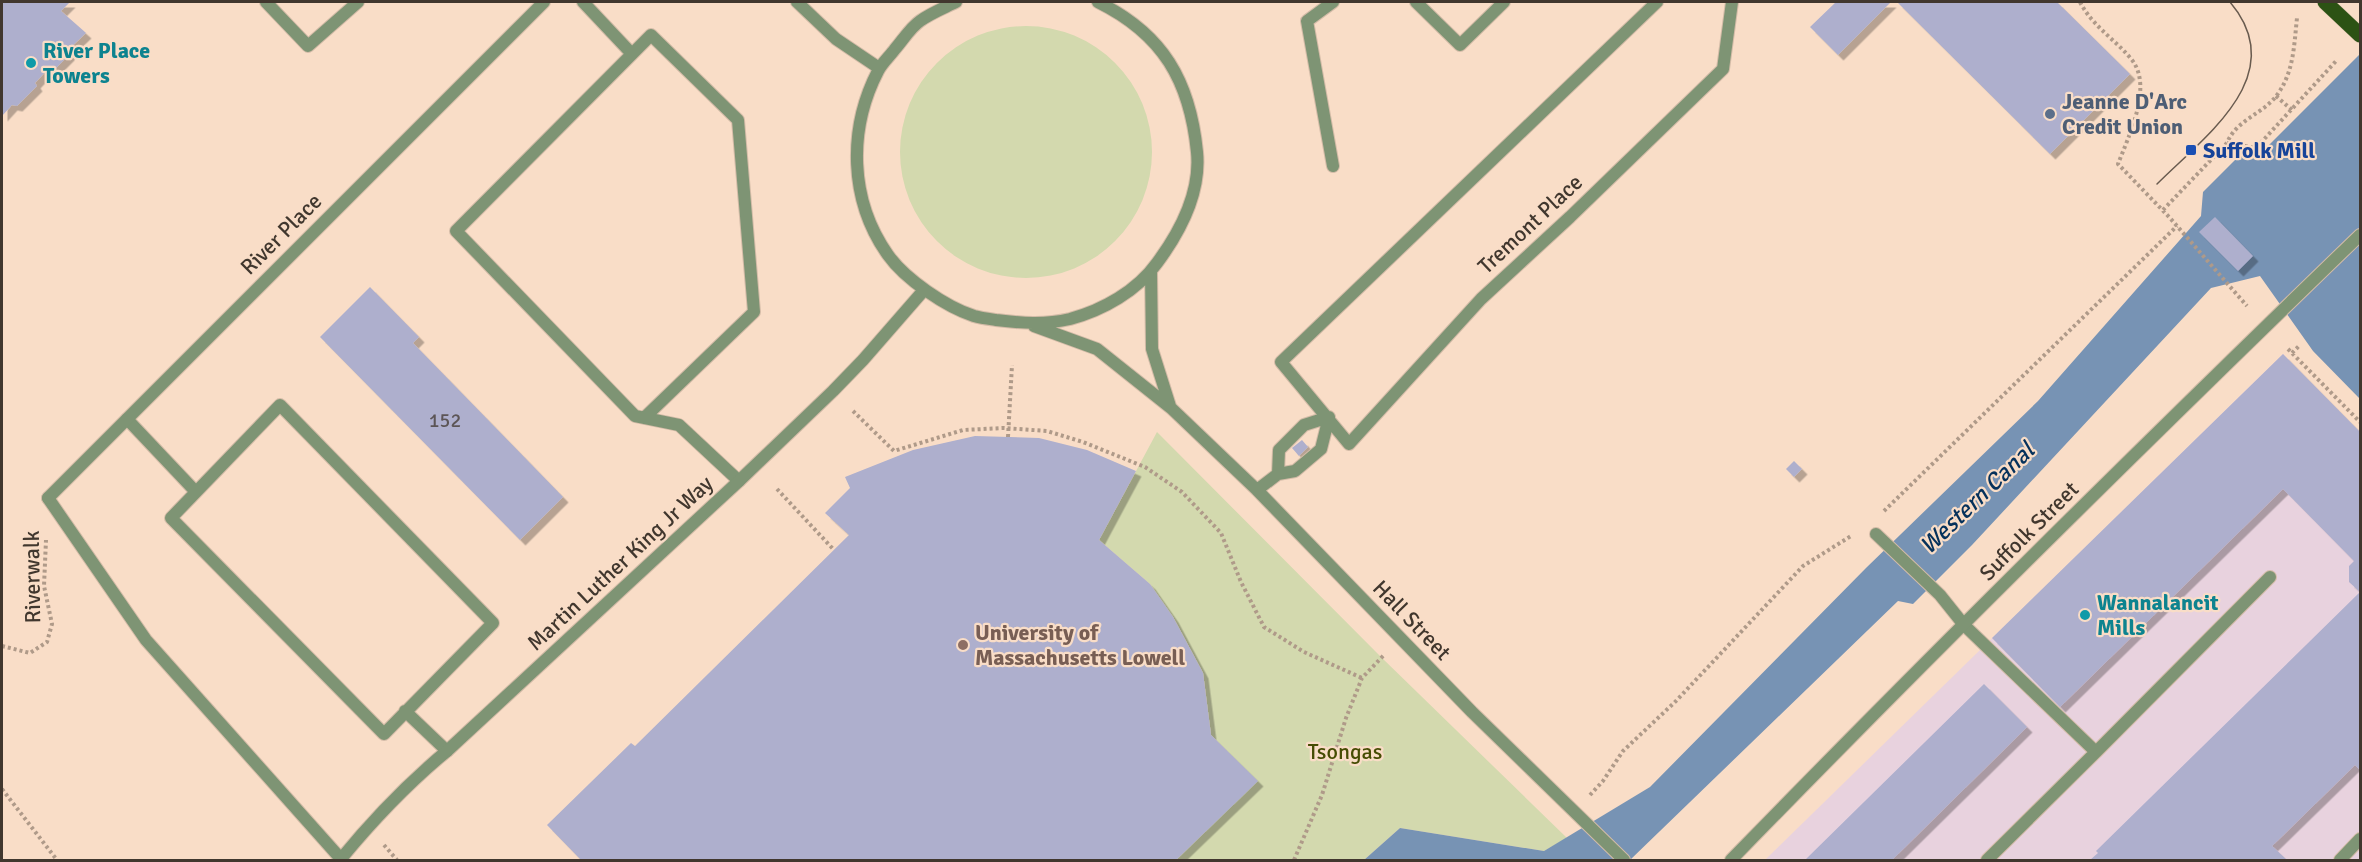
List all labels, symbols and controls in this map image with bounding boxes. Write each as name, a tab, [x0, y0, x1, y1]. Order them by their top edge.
place label: River Place Towers	[43, 37, 150, 89]
marker: River Place Towers	[24, 56, 38, 70]
place label: Jeanne D'Arc Credit Union	[2062, 88, 2187, 140]
marker: Jeanne D'Arc Credit Union	[2043, 107, 2057, 121]
place label: Suffolk Mill	[2203, 137, 2315, 164]
marker: Suffolk Mill	[2184, 143, 2198, 157]
street label: Tremont Place	[1472, 169, 1588, 279]
street label: River Place	[235, 188, 327, 280]
house number: 152	[429, 408, 461, 433]
water label: Western Canal	[1913, 434, 2042, 560]
street label: Martin Luther King Jr Way	[522, 469, 719, 656]
street label: Suffolk Street	[1974, 476, 2084, 586]
street label: Riverwalk	[18, 530, 46, 624]
street label: Hall Street	[1367, 574, 1457, 666]
place label: Wannalancit Mills	[2097, 589, 2218, 641]
marker: Wannalancit Mills	[2078, 608, 2092, 622]
place label: University of Massachusetts Lowell	[975, 619, 1185, 671]
marker: University of Massachusetts Lowell	[956, 638, 970, 652]
park label: Tsongas	[1308, 738, 1382, 765]

